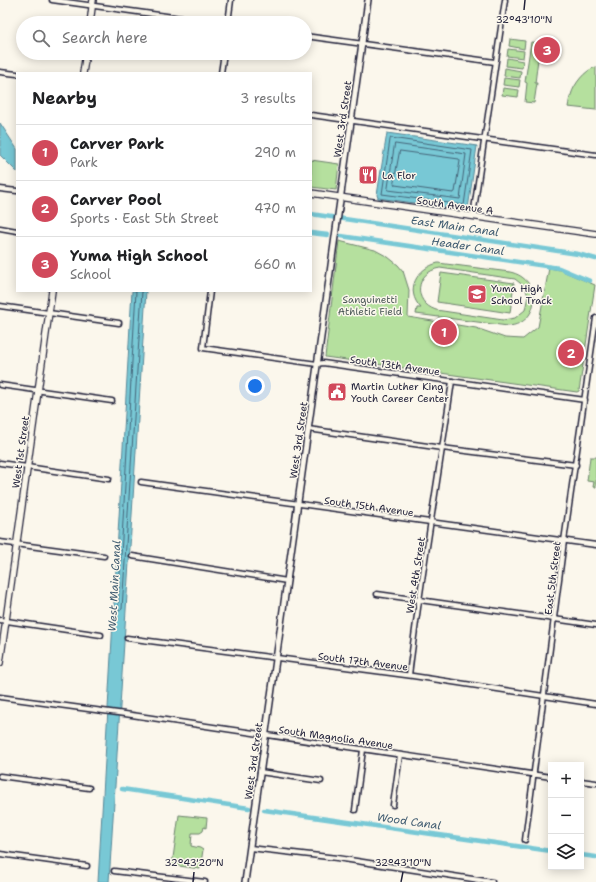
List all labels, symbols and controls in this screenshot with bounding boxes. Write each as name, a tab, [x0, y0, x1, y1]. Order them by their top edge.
text: 32°43'10"N	[496, 13, 552, 26]
search box	[16, 16, 312, 60]
icon: search	[30, 27, 52, 49]
text: Search here	[62, 28, 148, 48]
pin: 3	[534, 35, 560, 65]
street label: West 3rd Street	[331, 80, 354, 158]
text: Nearby	[32, 87, 97, 109]
text: 3 results	[240, 90, 296, 107]
text: Carver Park	[70, 134, 164, 154]
text: 1	[42, 144, 48, 161]
text: 290 m	[254, 144, 296, 161]
text: Park	[70, 154, 98, 171]
restaurant icon: La Flor	[357, 164, 379, 186]
place label: La Flor	[382, 169, 416, 182]
text: Carver Pool	[70, 190, 162, 210]
street label: South Avenue A	[416, 194, 494, 217]
text: 2	[40, 200, 50, 217]
text: 470 m	[254, 200, 296, 217]
text: Sports · East 5th Street	[70, 210, 219, 227]
water label: East Main Canal	[410, 213, 500, 240]
water label: Header Canal	[431, 234, 506, 259]
text: Yuma High School	[70, 246, 208, 266]
text: 3	[40, 256, 50, 273]
text: 660 m	[254, 256, 296, 273]
text: School	[70, 266, 111, 283]
place label: Yuma High School Track	[491, 282, 552, 307]
school or university icon: Yuma High School Track	[466, 283, 488, 305]
park label: Sanguinetti Athletic Field	[338, 293, 403, 318]
pin: 1	[431, 317, 457, 347]
pin: 2	[558, 338, 584, 368]
street label: South 13th Avenue	[349, 353, 441, 378]
your location	[245, 376, 265, 396]
place label: Martin Luther King Youth Career Center	[351, 380, 449, 405]
public building icon: Martin Luther King Youth Career Center	[326, 381, 348, 403]
street label: West 3rd Street	[287, 401, 310, 479]
street label: West 1st Street	[9, 415, 32, 489]
street label: South 15th Avenue	[323, 494, 415, 519]
street label: West 4th Street	[403, 536, 428, 614]
water label: West Main Canal	[105, 539, 124, 632]
street label: East 5th Street	[542, 540, 563, 616]
street label: South 17th Avenue	[317, 650, 409, 674]
street label: West 3rd Street	[242, 722, 265, 800]
street label: South Magnolia Avenue	[278, 723, 394, 752]
map controls	[548, 762, 584, 870]
button: +	[548, 762, 584, 798]
button: −	[548, 798, 584, 834]
water label: Wood Canal	[376, 810, 442, 833]
button: layers	[548, 834, 584, 870]
text: 32°43'20"N	[164, 856, 224, 869]
text: 32°43'10"N	[375, 856, 431, 869]

